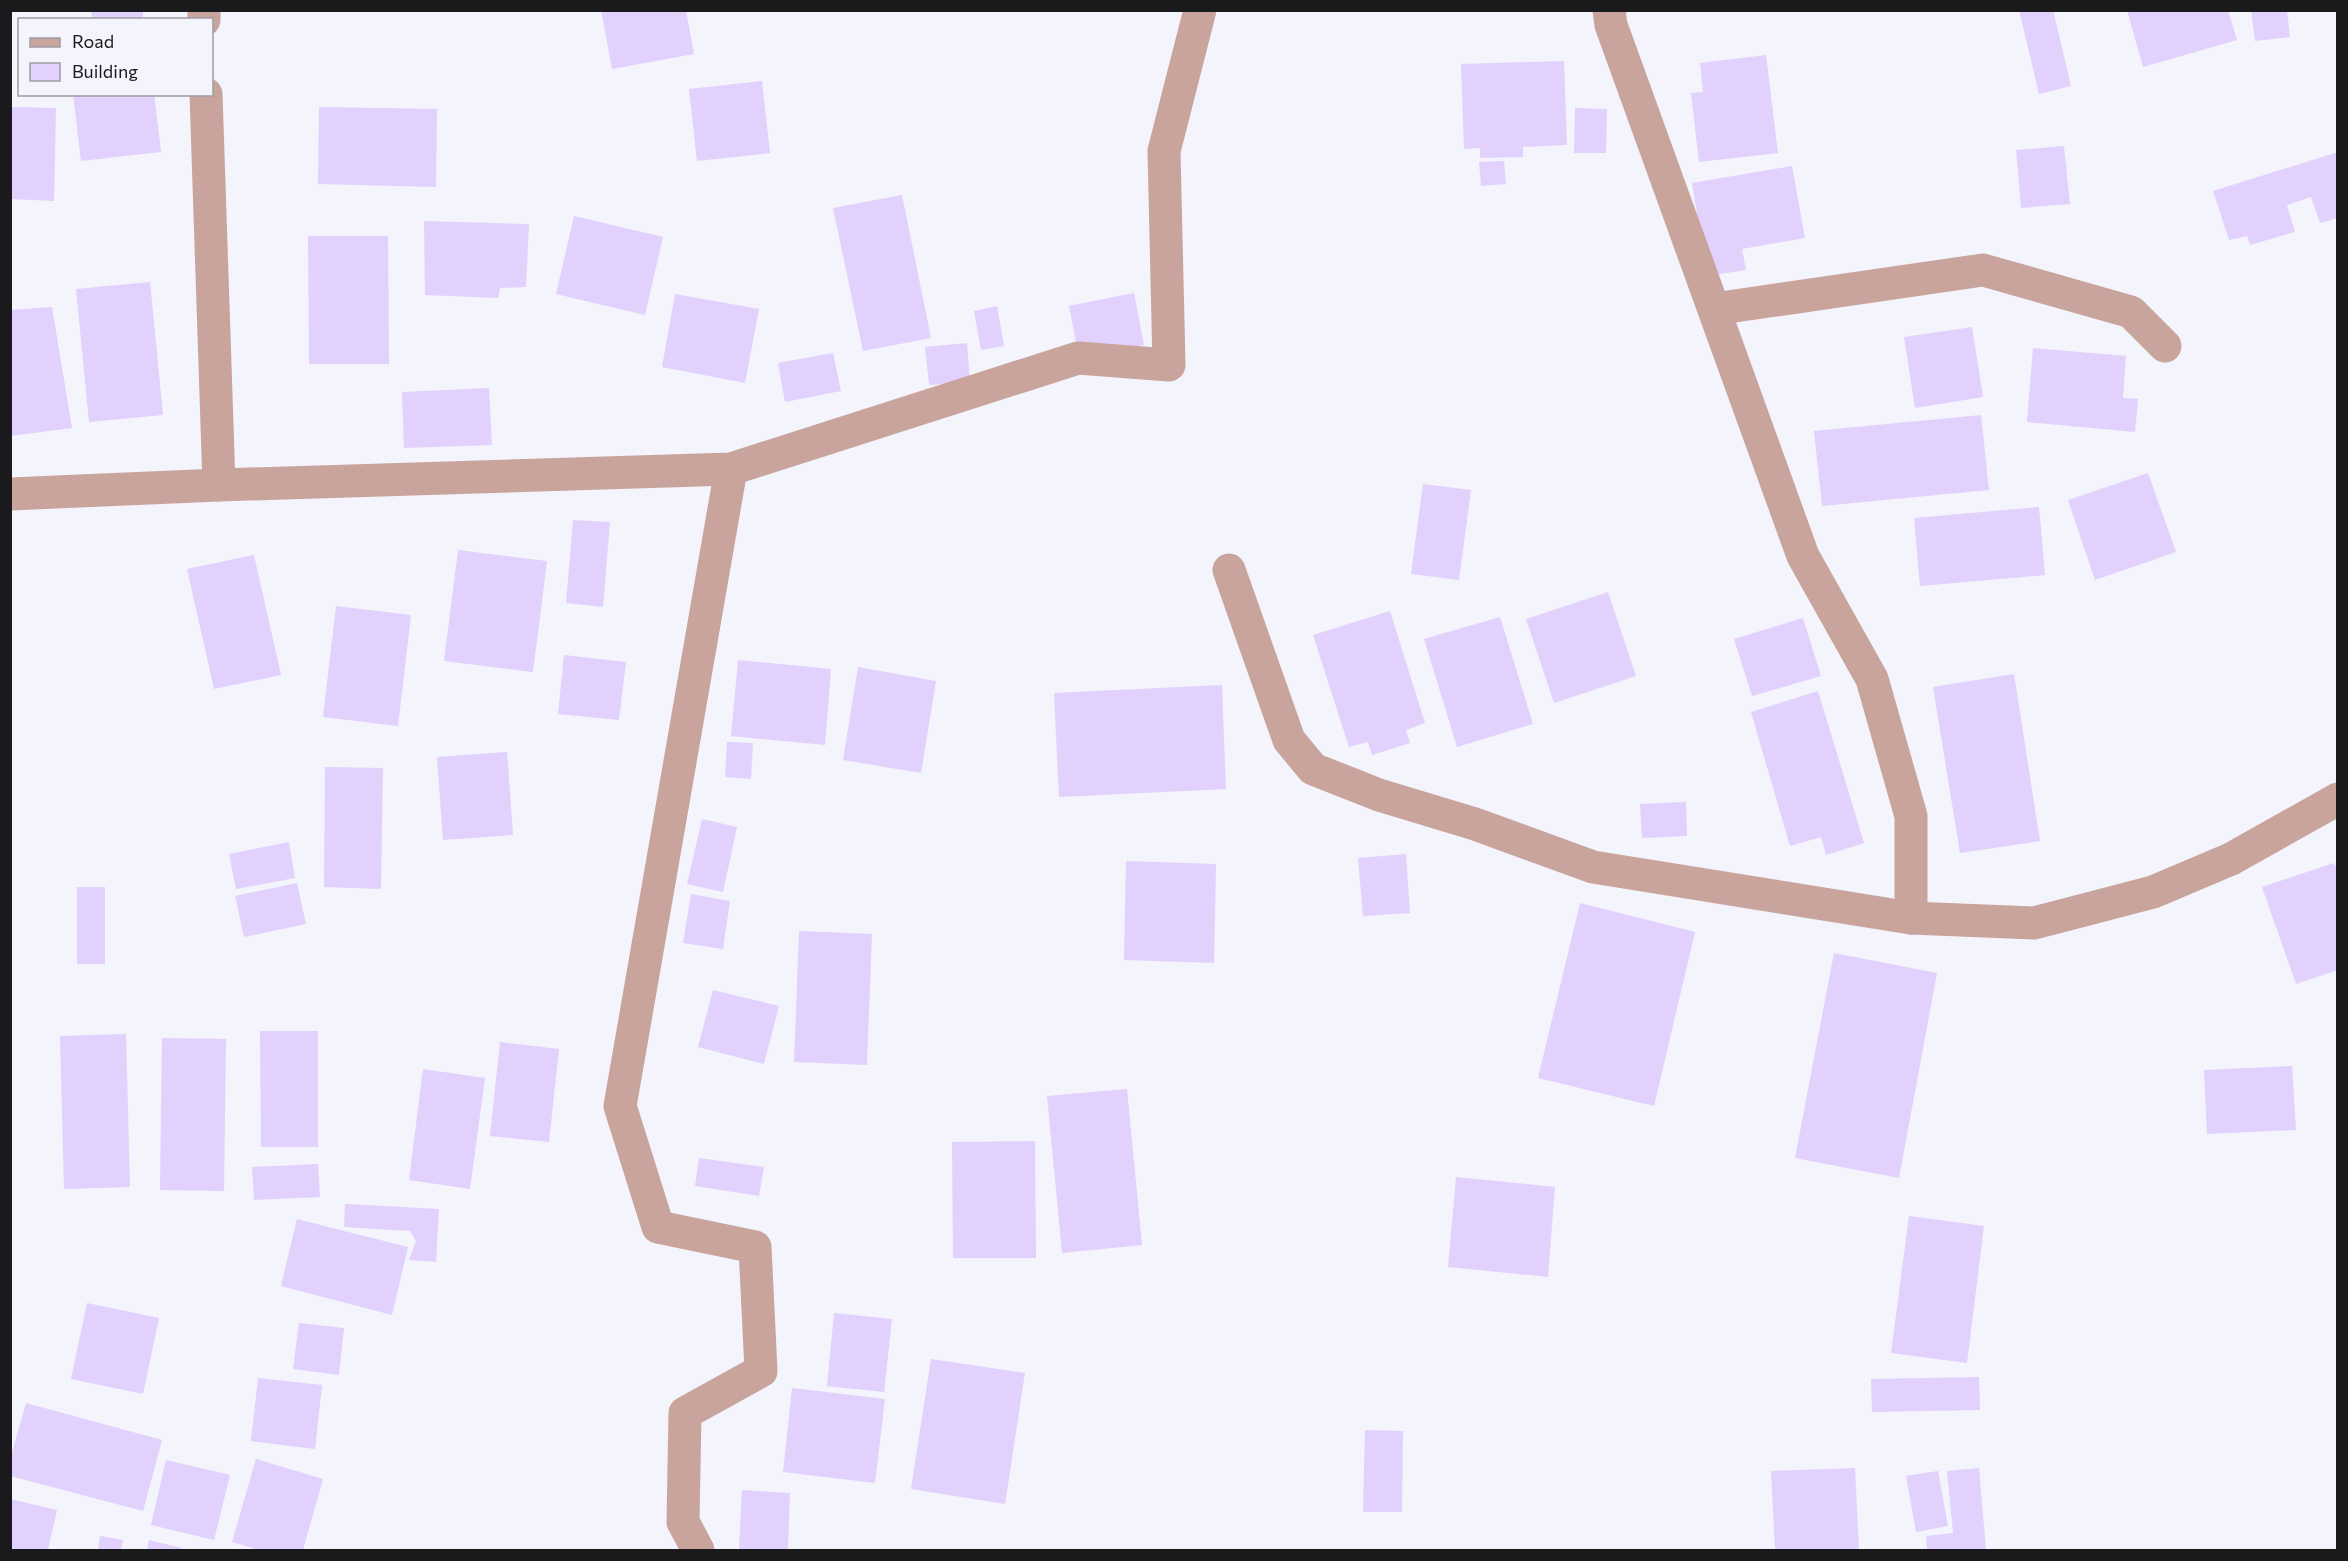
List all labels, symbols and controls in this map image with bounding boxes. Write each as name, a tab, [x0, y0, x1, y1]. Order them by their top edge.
legend	[18, 18, 213, 96]
text: Road	[72, 30, 114, 52]
text: Building	[72, 60, 138, 82]

